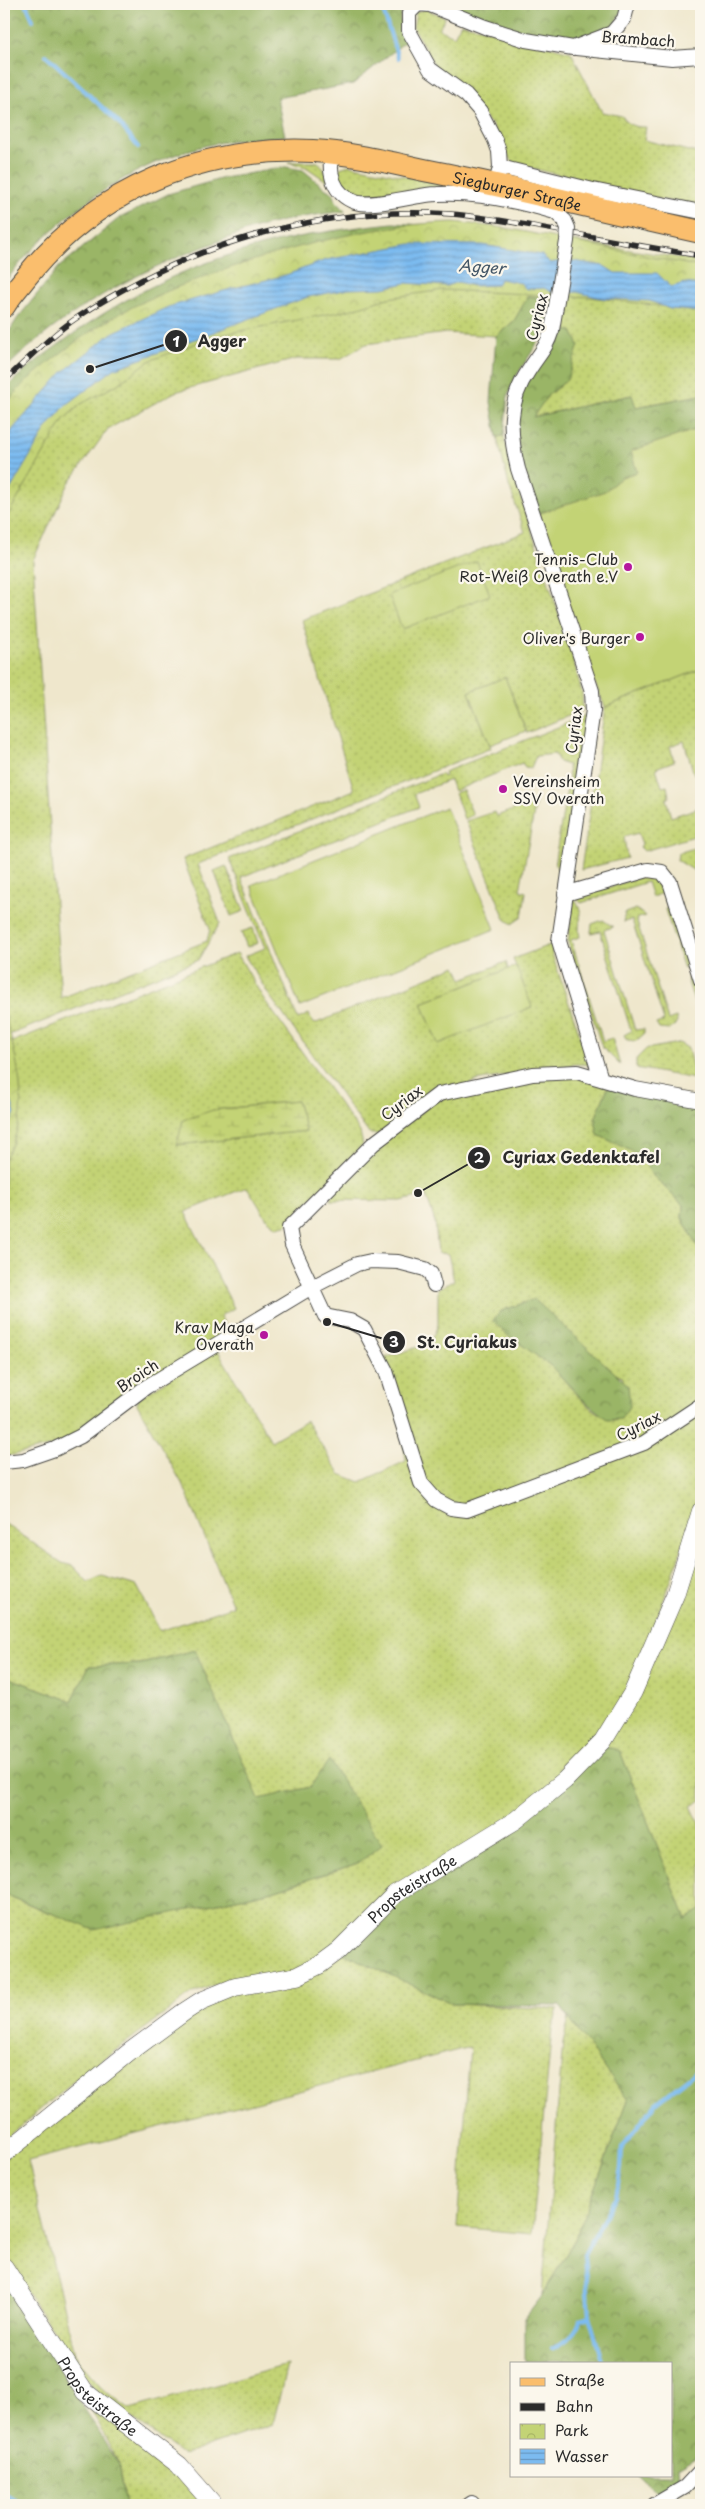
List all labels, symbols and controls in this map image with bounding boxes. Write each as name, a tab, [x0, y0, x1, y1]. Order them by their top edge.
street label: Brambach	[600, 24, 676, 52]
street label: Siegburger Straße	[451, 165, 584, 216]
water label: Agger	[458, 252, 509, 280]
street label: Cyriax	[519, 291, 553, 343]
callout: Agger	[163, 326, 257, 357]
text: Agger	[198, 328, 247, 352]
text: 1	[172, 329, 180, 352]
place label: Tennis-Club Rot-Weiß Overath e.V	[459, 547, 618, 587]
marker: Tennis-Club Rot-Weiß Overath e.V	[622, 561, 634, 573]
place label: Oliver's Burger	[522, 626, 630, 649]
marker: Oliver's Burger	[634, 631, 646, 643]
street label: Cyriax	[559, 705, 587, 755]
place label: Vereinsheim SSV Overath	[513, 769, 604, 809]
marker: Vereinsheim SSV Overath	[497, 783, 509, 795]
street label: Cyriax	[375, 1078, 427, 1125]
callout: Cyriax Gedenktafel	[467, 1142, 670, 1173]
text: Cyriax Gedenktafel	[502, 1144, 660, 1168]
text: 2	[474, 1145, 485, 1168]
place label: Krav Maga Overath	[174, 1315, 254, 1355]
callout: St. Cyriakus	[382, 1327, 527, 1358]
marker: Krav Maga Overath	[258, 1329, 270, 1341]
text: 3	[389, 1329, 399, 1352]
text: St. Cyriakus	[417, 1329, 517, 1353]
street label: Broich	[112, 1353, 162, 1397]
street label: Cyriax	[612, 1404, 664, 1446]
street label: Propsteistraße	[361, 1848, 460, 1928]
street label: Propsteistraße	[53, 2352, 143, 2441]
legend	[510, 2362, 672, 2476]
text: Straße	[555, 2368, 605, 2391]
text: Bahn	[555, 2394, 593, 2417]
text: Park	[555, 2418, 589, 2441]
text: Wasser	[555, 2444, 608, 2467]

